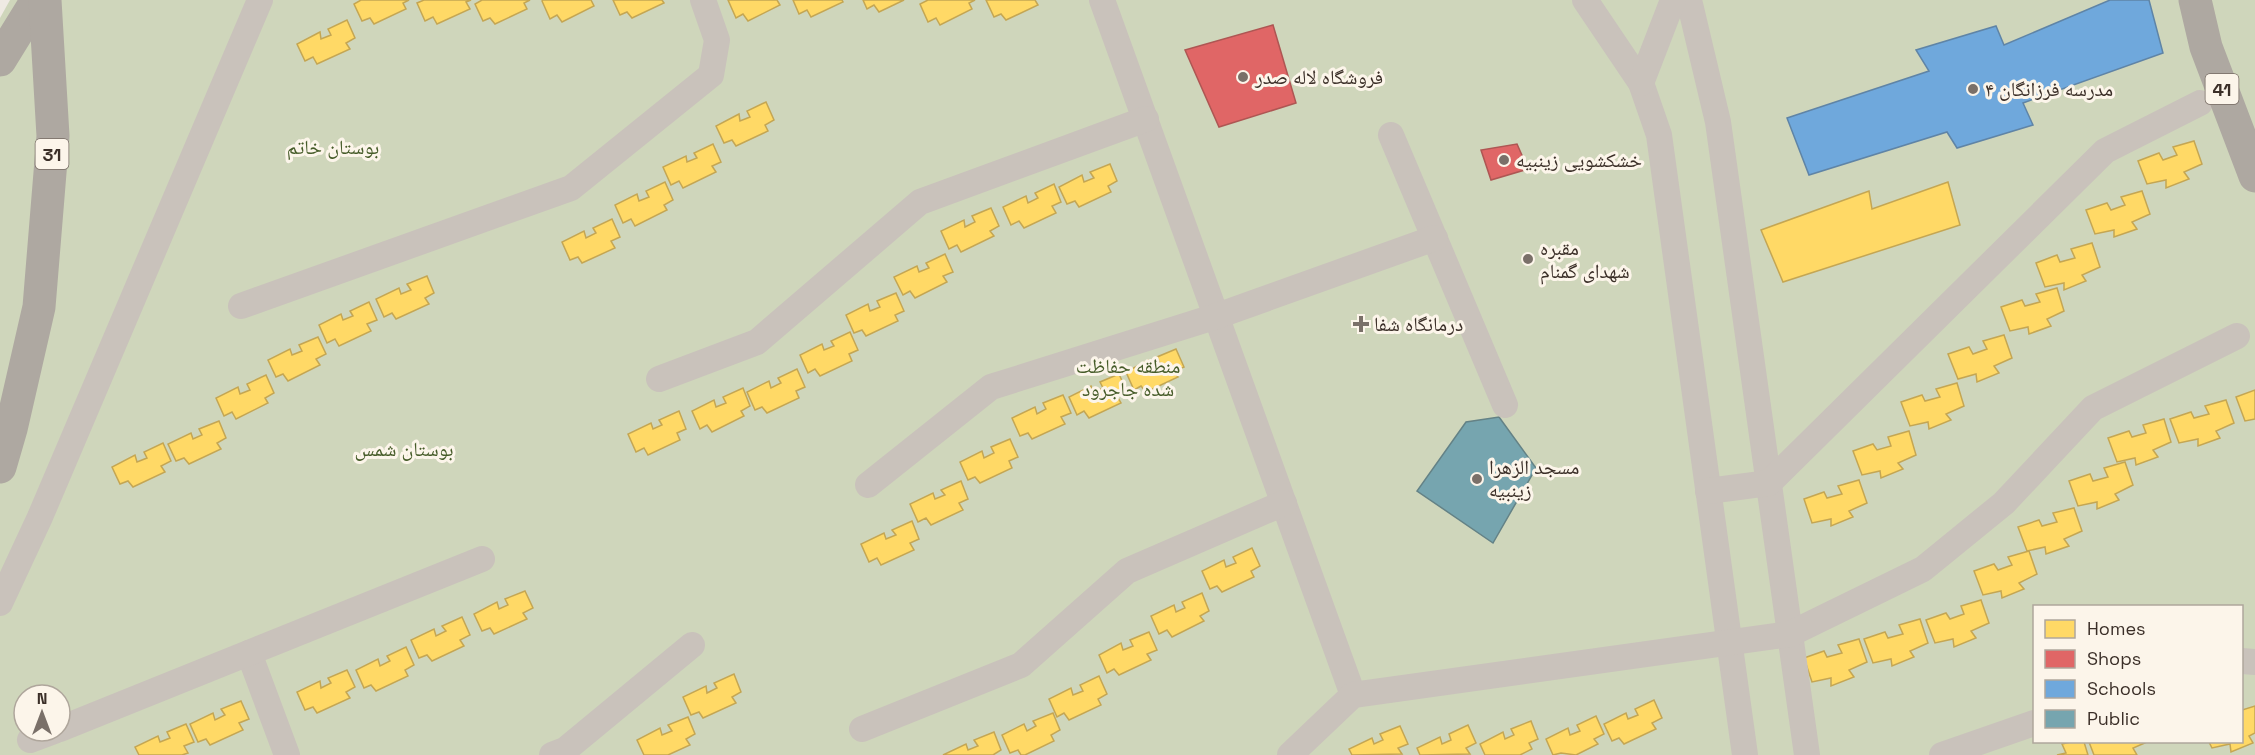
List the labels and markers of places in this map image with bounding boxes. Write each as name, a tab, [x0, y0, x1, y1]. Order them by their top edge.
place label: فروشگاه لاله صدر	[1254, 64, 1383, 90]
marker: فروشگاه لاله صدر	[1236, 70, 1250, 84]
place label: مدرسه فرزانگان ۴	[1985, 76, 2113, 102]
marker: مدرسه فرزانگان ۴	[1966, 82, 1980, 96]
place label: خشکشویی زینبیه	[1516, 147, 1642, 173]
marker: خشکشویی زینبیه	[1497, 153, 1511, 167]
place label: مقبره شهدای گمنام	[1540, 235, 1630, 285]
marker: مقبره شهدای گمنام	[1521, 252, 1535, 266]
place label: درمانگاه شفا	[1374, 311, 1463, 337]
marker: درمانگاه شفا	[1352, 315, 1370, 333]
place label: مسجد الزهرا زینبیه	[1489, 454, 1579, 503]
marker: مسجد الزهرا زینبیه	[1470, 472, 1484, 486]

